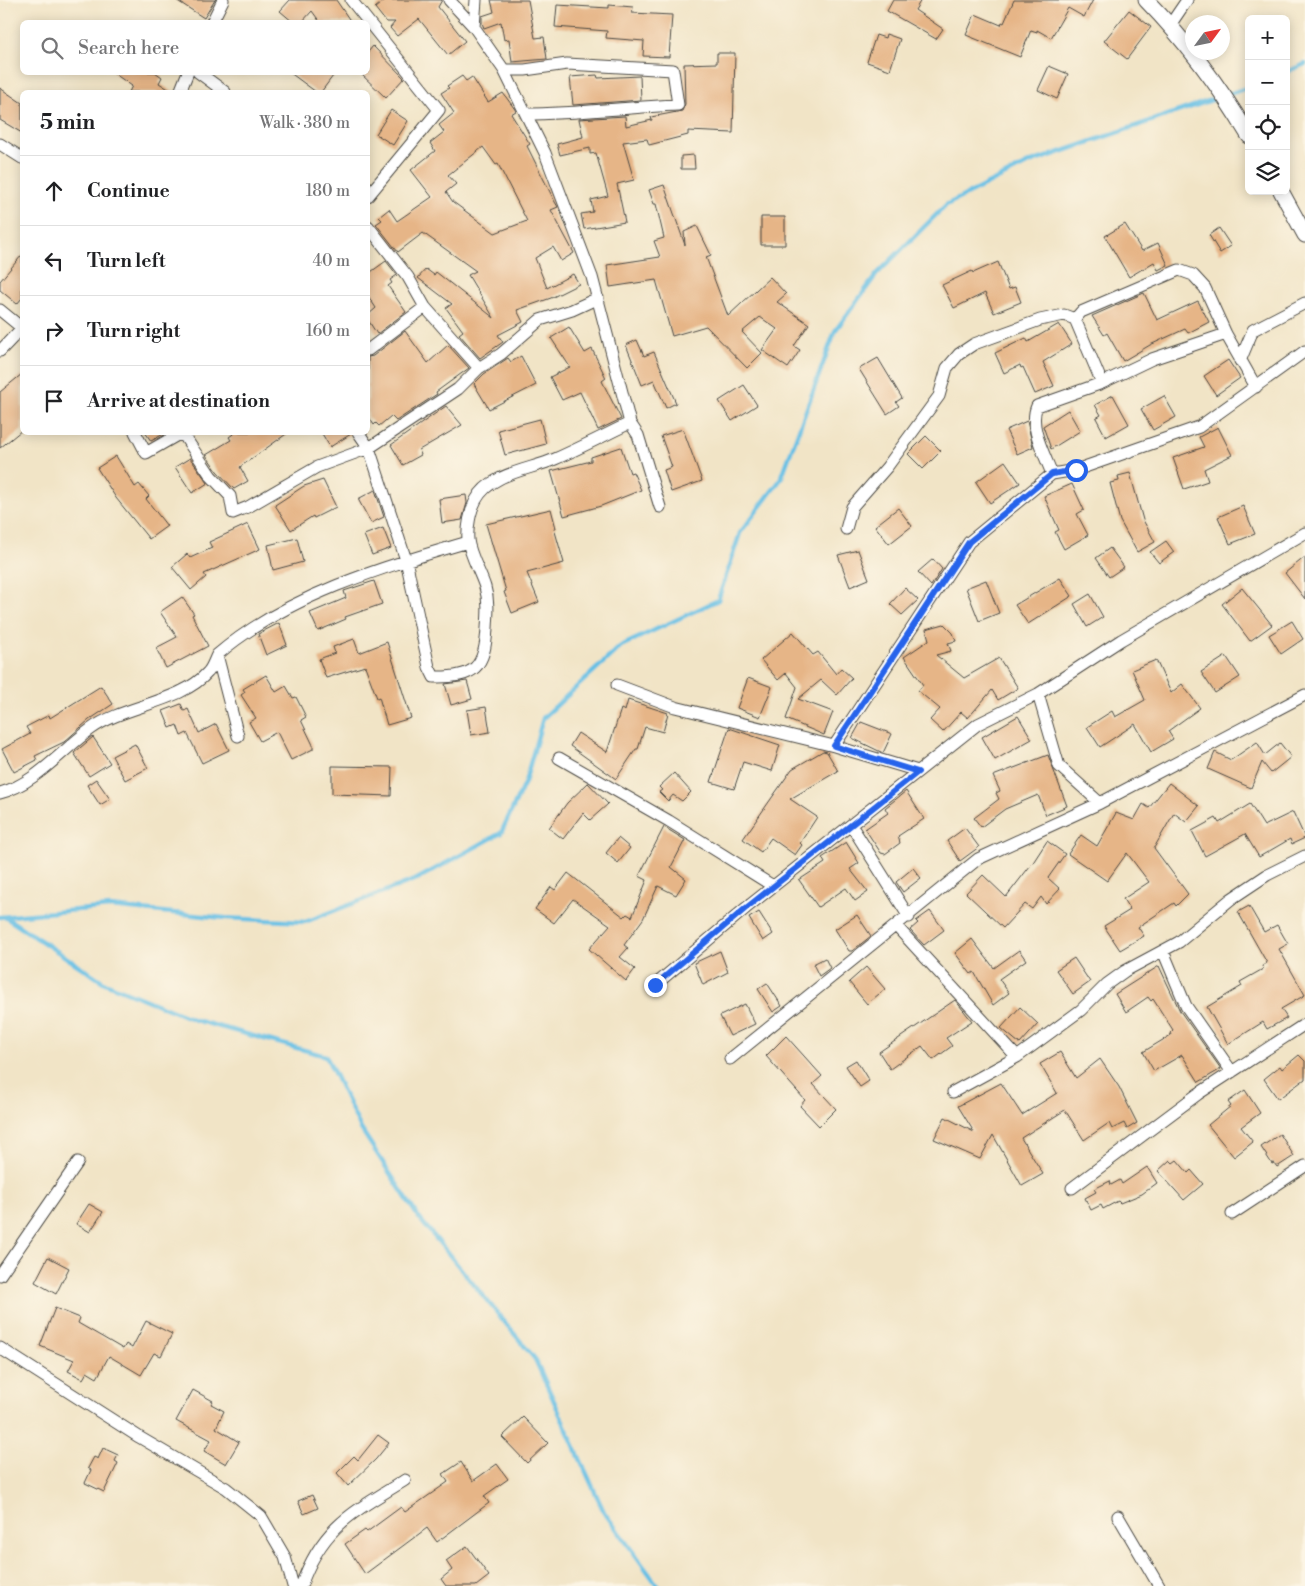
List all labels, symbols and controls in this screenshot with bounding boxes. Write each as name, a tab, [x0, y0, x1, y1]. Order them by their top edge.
north arrow	[1185, 15, 1230, 60]
map controls	[1245, 15, 1290, 195]
button: +	[1245, 15, 1290, 60]
search box	[20, 20, 370, 75]
icon: search	[38, 34, 66, 62]
text: Search here	[78, 36, 179, 60]
button: −	[1245, 60, 1290, 105]
button: locate	[1245, 105, 1290, 150]
text: 5 min	[40, 110, 95, 136]
text: Walk · 380 m	[260, 113, 350, 133]
button: layers	[1245, 150, 1290, 195]
icon: ahead	[40, 177, 68, 205]
text: Continue	[87, 179, 170, 203]
text: 180 m	[306, 181, 350, 201]
icon: left	[40, 247, 68, 275]
text: Turn left	[87, 249, 166, 273]
text: 40 m	[313, 251, 350, 271]
icon: right	[40, 317, 68, 345]
text: Turn right	[87, 319, 180, 343]
text: 160 m	[306, 321, 350, 341]
icon: arrive	[40, 387, 68, 415]
text: Arrive at destination	[87, 389, 270, 413]
route start	[1065, 459, 1088, 482]
route end	[644, 974, 667, 997]

